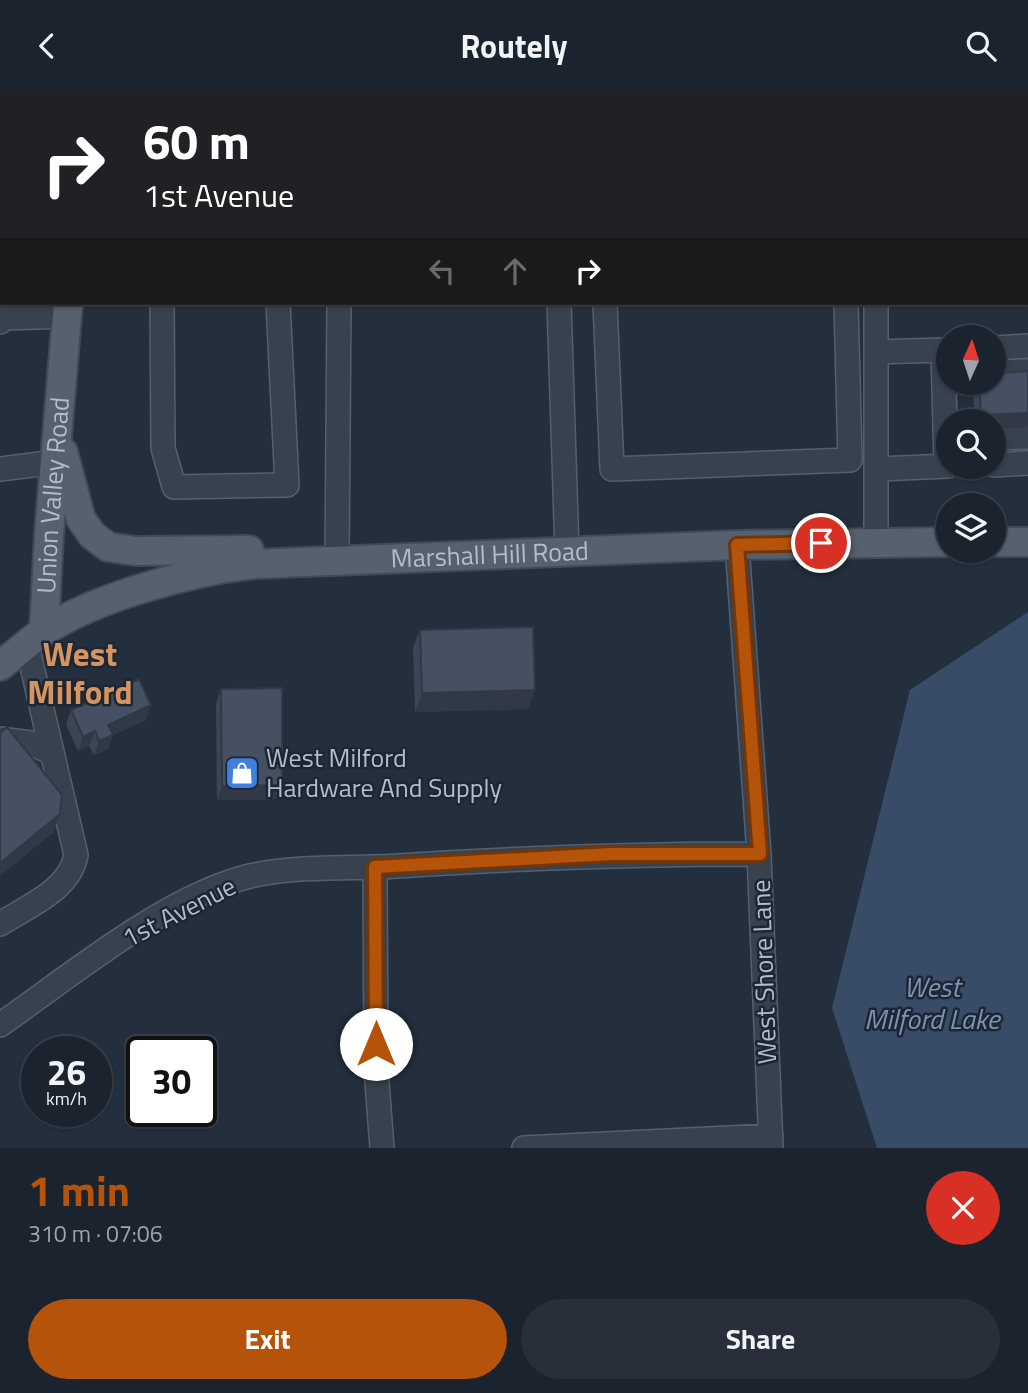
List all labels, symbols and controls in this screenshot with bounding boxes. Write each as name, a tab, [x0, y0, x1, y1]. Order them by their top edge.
text: Routely	[461, 22, 567, 70]
icon: back	[28, 27, 66, 65]
icon: search	[962, 27, 1000, 65]
text: 60 m	[143, 103, 250, 178]
icon: right	[28, 119, 119, 210]
text: 1st Avenue	[143, 171, 294, 219]
icon: left	[423, 252, 461, 290]
icon: ahead	[496, 252, 534, 290]
icon: right	[569, 252, 607, 290]
north arrow	[936, 325, 1006, 395]
map controls	[936, 325, 1006, 563]
street label: Union Valley Road	[26, 396, 79, 594]
button: search	[936, 409, 1006, 479]
button: layers	[936, 493, 1006, 563]
pin	[791, 513, 851, 573]
icon: arrive	[802, 524, 840, 562]
street label: Marshall Hill Road	[390, 531, 589, 578]
district label: West Milford	[27, 629, 133, 717]
place label: West Milford Hardware And Supply	[266, 738, 502, 807]
shop icon: West Milford Hardware And Supply	[223, 754, 261, 792]
street label: 1st Avenue	[115, 866, 242, 957]
street label: West Shore Lane	[741, 879, 786, 1065]
water label: West Milford Lake	[864, 965, 1002, 1040]
position arrow	[339, 1007, 413, 1081]
speed limit sign: 30	[126, 1036, 217, 1127]
text: 26	[47, 1045, 86, 1099]
text: km/h	[46, 1085, 87, 1112]
text: 1 min	[28, 1158, 130, 1222]
button: close	[926, 1171, 1000, 1245]
text: 310 m · 07:06	[28, 1216, 163, 1251]
button: Exit	[28, 1299, 507, 1379]
button: Share	[521, 1299, 1000, 1379]

